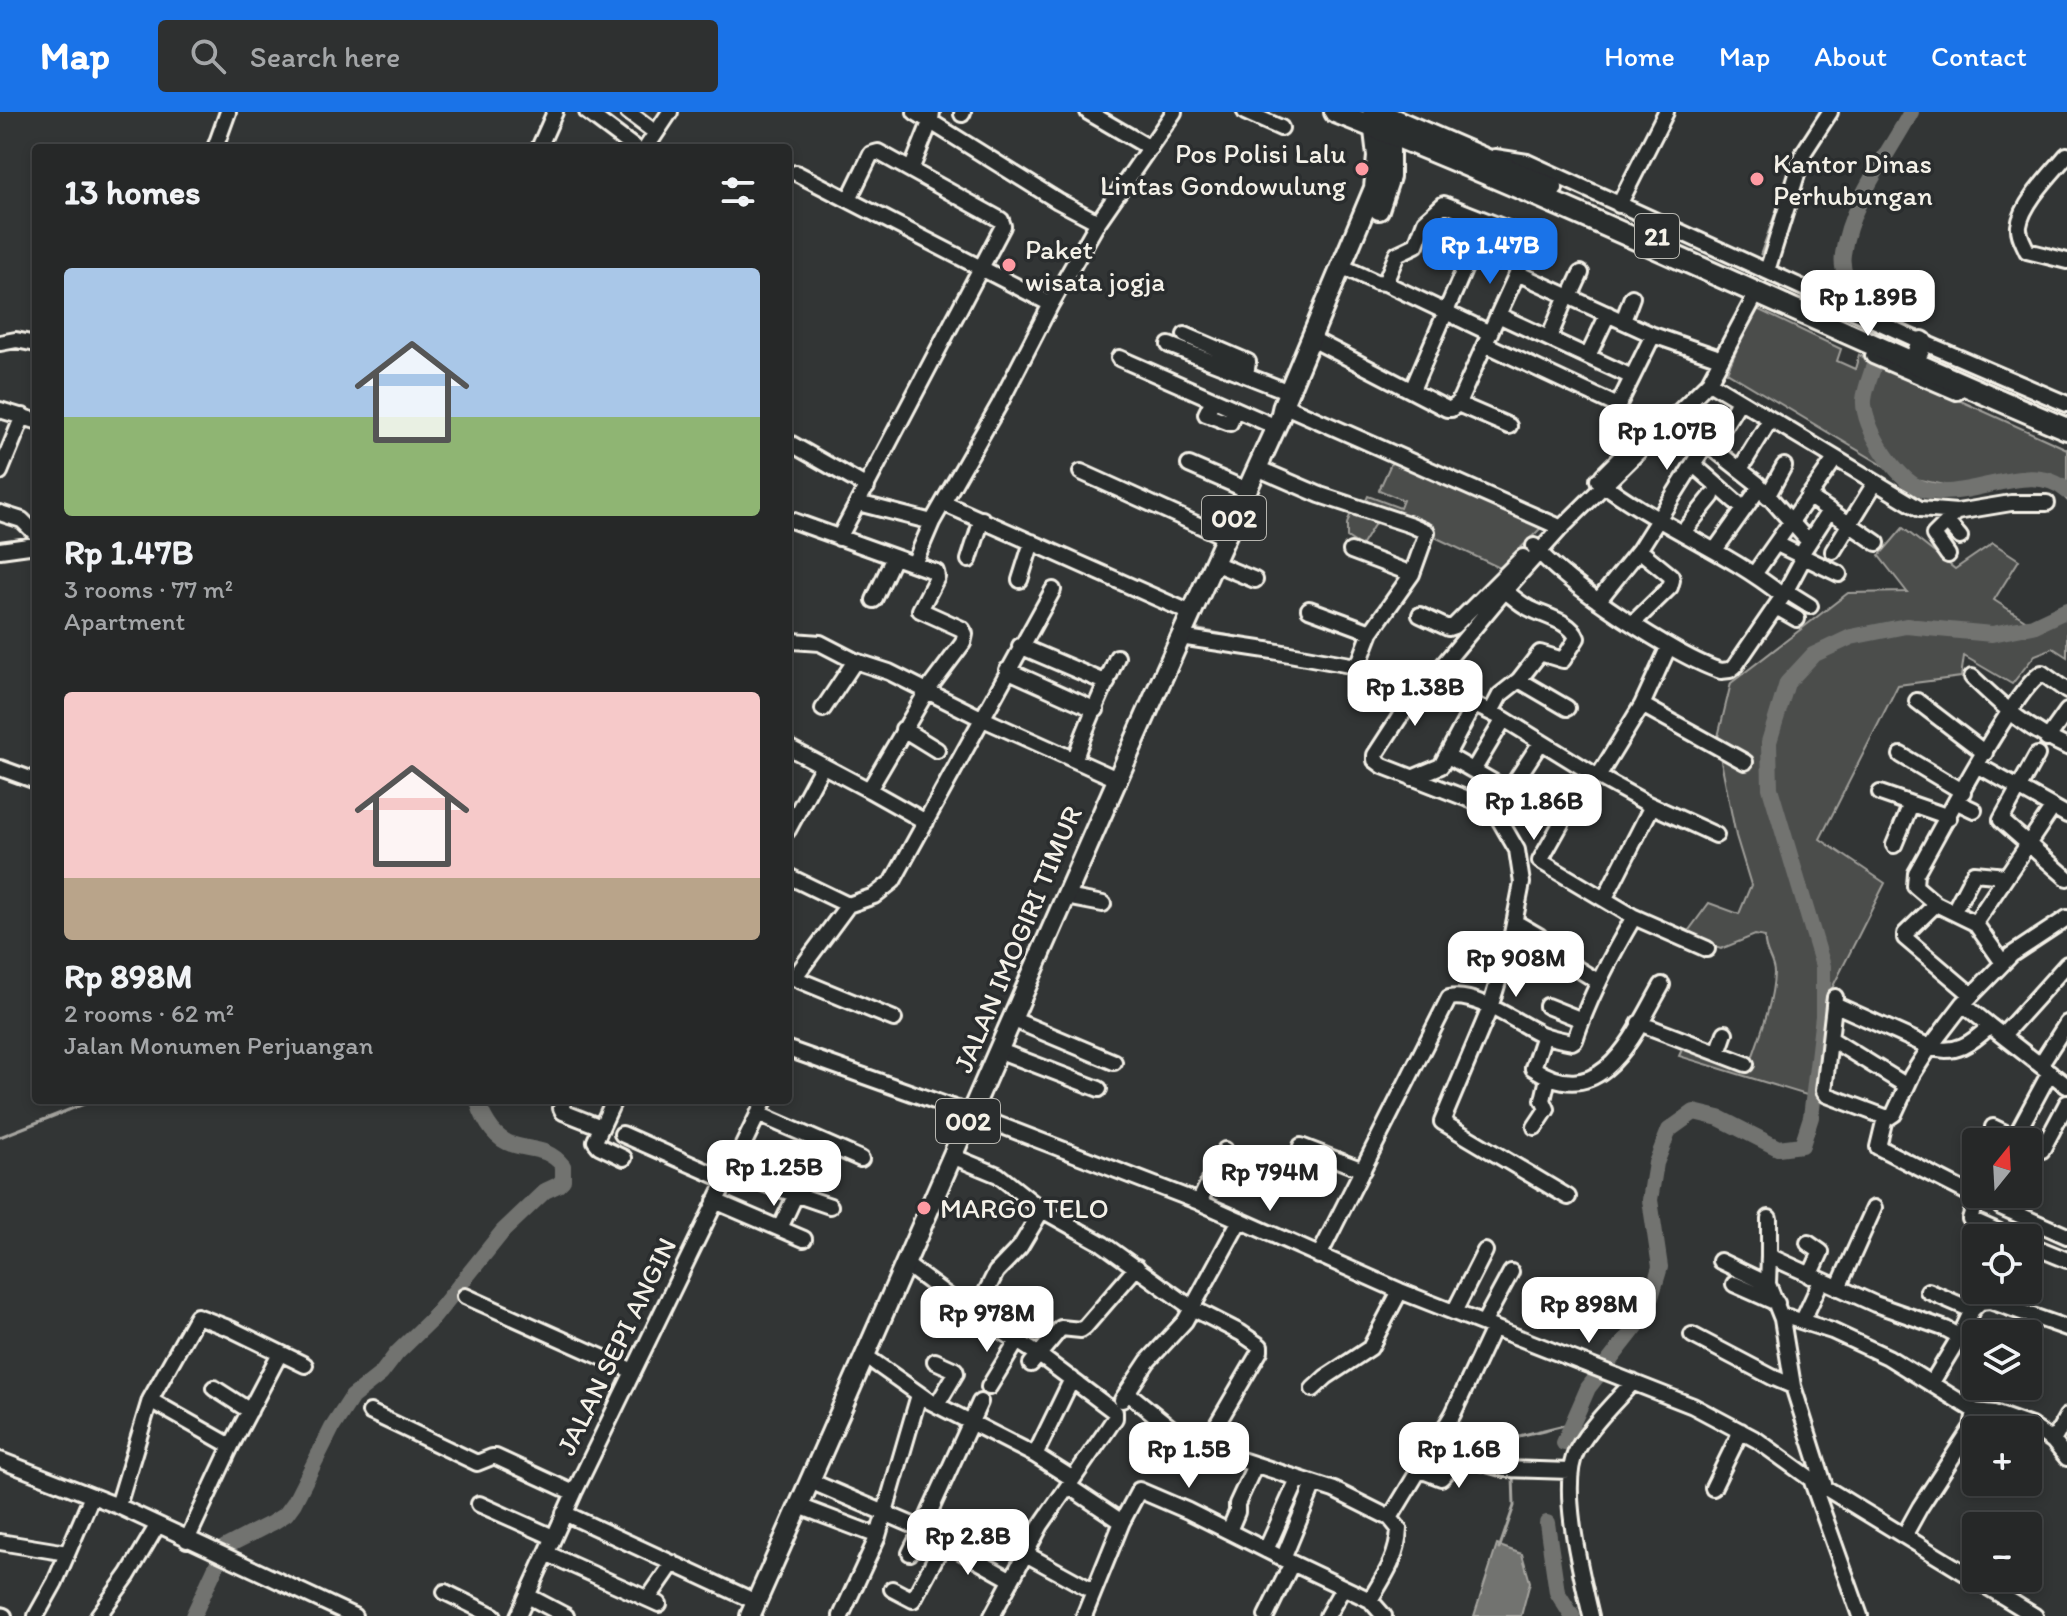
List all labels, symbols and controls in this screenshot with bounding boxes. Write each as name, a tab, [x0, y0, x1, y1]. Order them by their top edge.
search box	[158, 20, 718, 92]
text: Map	[40, 33, 110, 79]
icon: search	[186, 34, 230, 78]
text: Search here	[250, 38, 400, 75]
text: Home	[1604, 39, 1675, 73]
text: Map	[1719, 39, 1770, 73]
text: About	[1814, 39, 1887, 73]
text: Contact	[1931, 39, 2027, 73]
place label: Pos Polisi Lalu Lintas Gondowulung	[1100, 136, 1347, 202]
place label: Kantor Dinas Perhubungan	[1773, 146, 1933, 212]
marker: Pos Polisi Lalu Lintas Gondowulung	[1353, 160, 1371, 178]
icon: filters	[716, 170, 760, 214]
marker: Kantor Dinas Perhubungan	[1748, 170, 1766, 188]
text: 13 homes	[64, 172, 200, 213]
road number: 21	[1635, 214, 1679, 258]
pin: Rp 1.47B	[1407, 218, 1573, 286]
text: Rp 1.47B	[1440, 228, 1540, 260]
place label: Paket wisata jogja	[1025, 232, 1165, 298]
marker: Paket wisata jogja	[1000, 256, 1018, 274]
pin: Rp 1.89B	[1785, 270, 1951, 338]
text: Rp 1.89B	[1819, 280, 1917, 312]
icon: home	[340, 320, 484, 464]
pin: Rp 1.07B	[1584, 404, 1750, 472]
text: Rp 1.07B	[1617, 414, 1717, 446]
road number: 002	[1202, 496, 1266, 540]
text: Rp 1.47B	[64, 532, 194, 573]
text: 3 rooms · 77 m²	[64, 573, 233, 605]
text: Apartment	[64, 605, 185, 637]
pin: Rp 1.38B	[1332, 660, 1498, 728]
text: Rp 1.38B	[1366, 670, 1464, 702]
icon: home	[340, 744, 484, 888]
pin: Rp 1.86B	[1451, 774, 1617, 842]
text: Rp 1.86B	[1485, 784, 1583, 816]
street label: JALAN IMOGIRI TIMUR	[945, 801, 1089, 1077]
pin: Rp 908M	[1442, 931, 1590, 999]
text: Rp 908M	[1466, 941, 1566, 973]
text: Rp 898M	[64, 956, 193, 997]
text: 2 rooms · 62 m²	[64, 997, 234, 1029]
text: Jalan Monumen Perjuangan	[64, 1029, 373, 1061]
road number: 002	[936, 1099, 1000, 1143]
north arrow	[1962, 1128, 2042, 1208]
map controls	[1962, 1128, 2042, 1592]
pin: Rp 1.25B	[691, 1140, 857, 1208]
pin: Rp 794M	[1196, 1145, 1344, 1213]
text: Rp 1.25B	[725, 1150, 823, 1182]
text: Rp 794M	[1221, 1155, 1319, 1187]
place label: MARGO TELO	[940, 1191, 1109, 1225]
marker: MARGO TELO	[915, 1199, 933, 1217]
button: locate	[1962, 1224, 2042, 1304]
street label: JALAN SEPI ANGIN	[549, 1232, 683, 1460]
pin: Rp 898M	[1515, 1277, 1663, 1345]
pin: Rp 978M	[913, 1286, 1061, 1354]
text: Rp 898M	[1540, 1287, 1638, 1319]
text: Rp 978M	[938, 1296, 1036, 1328]
button: layers	[1962, 1320, 2042, 1400]
button: +	[1962, 1416, 2042, 1496]
pin: Rp 1.5B	[1115, 1422, 1263, 1490]
pin: Rp 1.6B	[1385, 1422, 1533, 1490]
text: Rp 1.5B	[1147, 1432, 1231, 1464]
text: Rp 1.6B	[1417, 1432, 1501, 1464]
pin: Rp 2.8B	[894, 1509, 1042, 1577]
button: −	[1962, 1512, 2042, 1592]
text: Rp 2.8B	[925, 1519, 1011, 1551]

